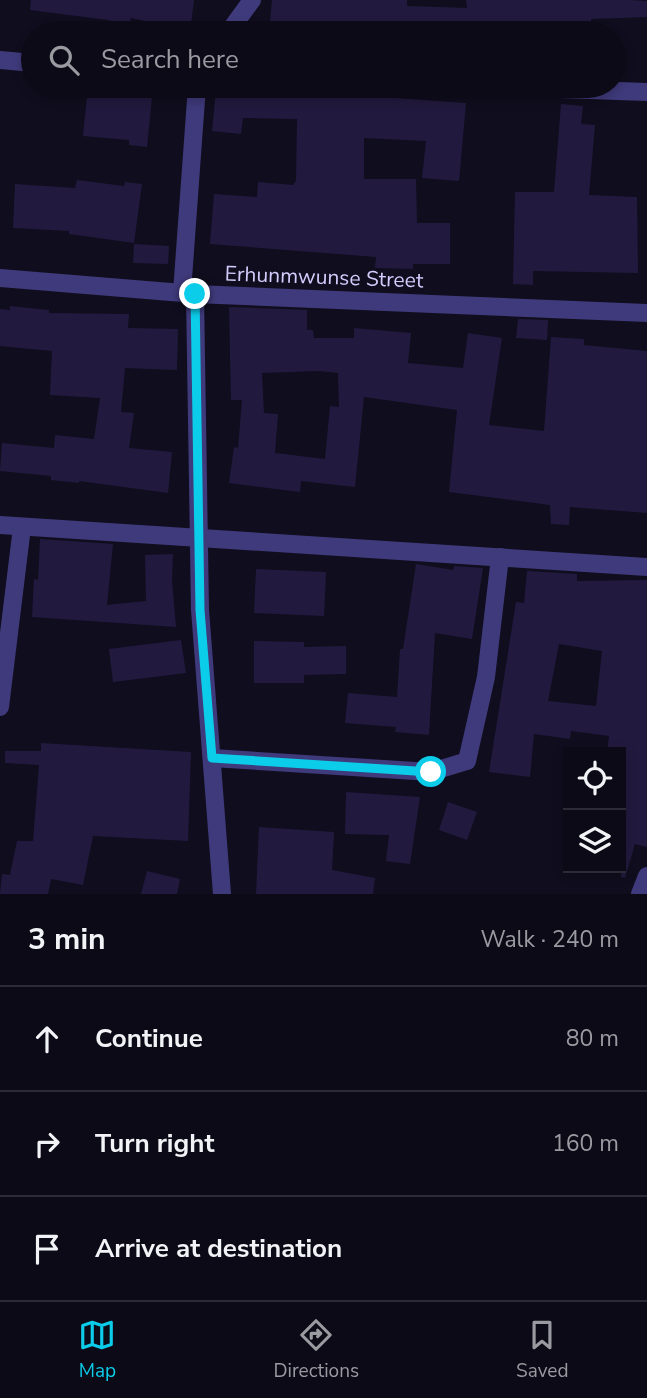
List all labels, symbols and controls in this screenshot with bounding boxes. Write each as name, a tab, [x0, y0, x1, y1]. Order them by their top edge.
search box	[21, 21, 626, 98]
icon: search	[45, 41, 83, 79]
text: Search here	[101, 42, 239, 77]
street label: Erhunmwunse Street	[224, 260, 424, 294]
route end	[179, 278, 210, 309]
map controls	[563, 747, 626, 873]
button: locate	[563, 747, 626, 810]
route start	[415, 756, 446, 787]
button: layers	[563, 810, 626, 873]
text: 3 min	[28, 919, 106, 960]
text: Walk · 240 m	[480, 924, 619, 955]
icon: ahead	[28, 1020, 66, 1058]
text: Continue	[95, 1021, 203, 1056]
text: 80 m	[566, 1023, 619, 1054]
icon: right	[28, 1125, 66, 1163]
text: Turn right	[95, 1126, 214, 1161]
text: 160 m	[552, 1128, 619, 1159]
icon: arrive	[28, 1230, 66, 1268]
text: Arrive at destination	[95, 1231, 342, 1266]
tab: Map	[78, 1316, 116, 1384]
tab: Directions	[273, 1316, 359, 1384]
tab: Saved	[516, 1316, 569, 1384]

